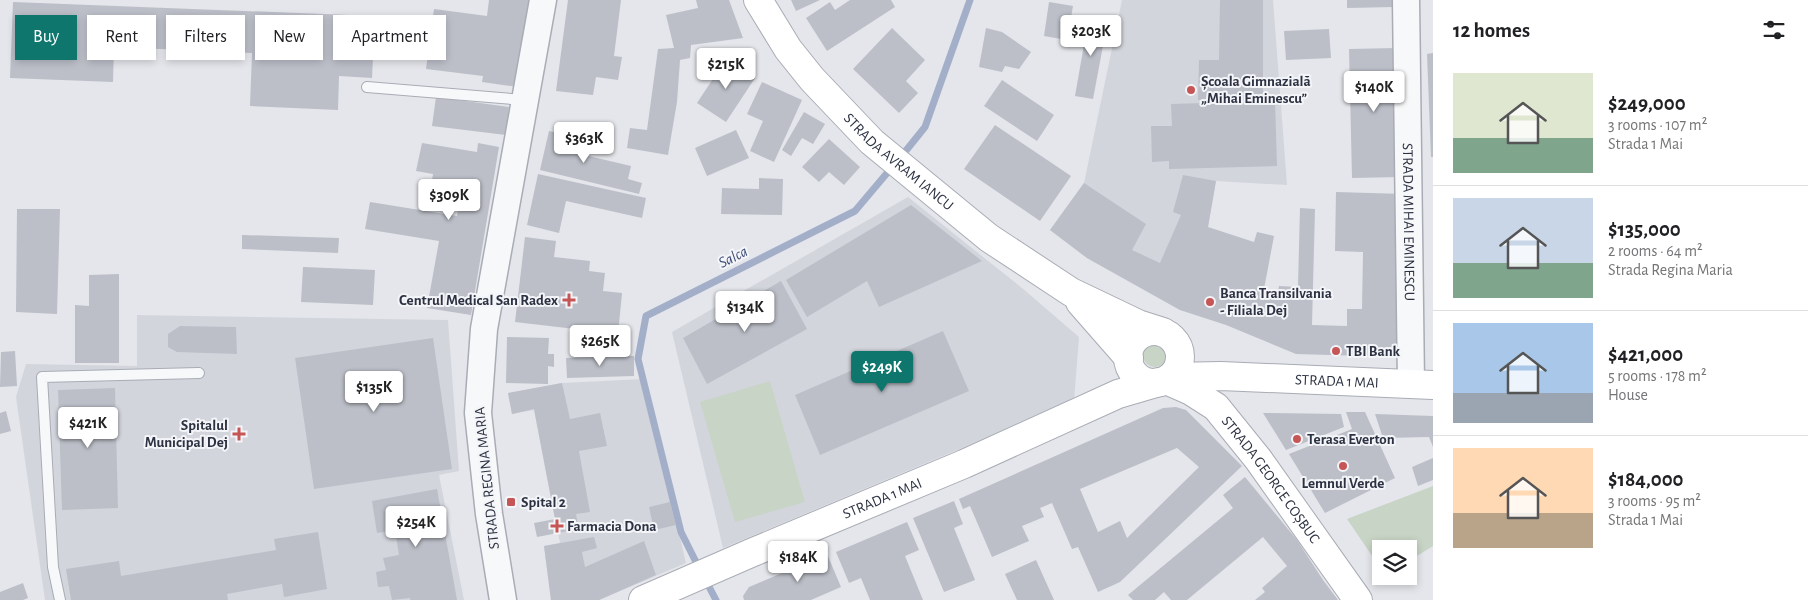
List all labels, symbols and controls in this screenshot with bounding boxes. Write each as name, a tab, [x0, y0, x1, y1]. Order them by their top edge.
chip: Buy	[15, 15, 77, 60]
chip: Rent	[87, 15, 156, 60]
chip: Filters	[166, 15, 245, 60]
chip: New	[255, 15, 323, 60]
chip: Apartment	[333, 15, 446, 60]
pin: $203K	[1056, 15, 1126, 57]
icon: filters	[1760, 16, 1788, 44]
text: 12 homes	[1453, 20, 1530, 41]
text: $203K	[1071, 23, 1111, 39]
pin: $215K	[691, 48, 761, 90]
text: $215K	[708, 56, 744, 72]
pin: $140K	[1339, 70, 1409, 113]
place label: Școala Gimnazială „Mihai Eminescu”	[1201, 74, 1311, 106]
text: $140K	[1355, 79, 1393, 95]
marker: Școala Gimnazială „Mihai Eminescu”	[1185, 84, 1197, 96]
icon: home	[1493, 93, 1553, 153]
text: $249,000	[1608, 93, 1686, 114]
street label: STRADA AVRAM IANCU	[841, 110, 956, 213]
text: 3 rooms · 107 m²	[1608, 117, 1707, 133]
pin: $363K	[549, 121, 619, 164]
text: $363K	[565, 130, 603, 146]
text: Strada 1 Mai	[1608, 136, 1683, 152]
street label: STRADA MIHAI EMINESCU	[1400, 143, 1417, 301]
pin: $309K	[414, 178, 484, 221]
text: $309K	[429, 187, 469, 203]
icon: home	[1493, 218, 1553, 278]
text: $135,000	[1608, 219, 1681, 240]
water label: Salca	[716, 243, 750, 271]
text: 2 rooms · 64 m²	[1608, 243, 1703, 259]
text: Strada Regina Maria	[1608, 262, 1733, 278]
place label: Banca Transilvania - Filiala Dej	[1220, 286, 1332, 318]
pin: $134K	[710, 290, 780, 333]
place label: Centrul Medical San Radex	[399, 293, 558, 308]
marker: Centrul Medical San Radex	[562, 293, 576, 307]
marker: Banca Transilvania - Filiala Dej	[1204, 296, 1216, 308]
text: $134K	[726, 299, 764, 315]
pin: $265K	[565, 324, 635, 367]
text: $265K	[581, 333, 619, 349]
icon: home	[1493, 343, 1553, 403]
place label: TBI Bank	[1346, 344, 1401, 359]
text: $421,000	[1608, 344, 1683, 365]
marker: TBI Bank	[1330, 345, 1342, 357]
pin: $249K	[847, 350, 917, 393]
text: $249K	[862, 359, 902, 375]
text: 5 rooms · 178 m²	[1608, 368, 1706, 384]
pin: $135K	[339, 370, 409, 413]
street label: STRADA 1 MAI	[1295, 372, 1379, 390]
text: $135K	[356, 379, 392, 395]
text: House	[1608, 387, 1648, 403]
pin: $421K	[53, 406, 123, 449]
street label: STRADA REGINA MARIA	[472, 406, 502, 550]
street label: STRADA GEORGE COȘBUC	[1219, 413, 1323, 546]
text: $421K	[69, 415, 107, 431]
place label: Spitalul Municipal Dej	[145, 418, 228, 450]
marker: Spitalul Municipal Dej	[232, 427, 246, 441]
place label: Terasa Everton	[1307, 432, 1395, 447]
marker: Terasa Everton	[1291, 433, 1303, 445]
marker: Lemnul Verde	[1337, 460, 1349, 472]
icon: home	[1493, 468, 1553, 528]
text: $184,000	[1608, 469, 1684, 490]
street label: STRADA 1 MAI	[841, 475, 924, 521]
place label: Lemnul Verde	[1302, 476, 1384, 491]
text: 3 rooms · 95 m²	[1608, 493, 1701, 509]
place label: Spital 2	[521, 495, 566, 510]
marker: Spital 2	[505, 496, 517, 508]
pin: $254K	[381, 506, 451, 548]
text: Strada 1 Mai	[1608, 512, 1683, 528]
text: $254K	[396, 514, 436, 530]
place label: Farmacia Dona	[567, 519, 657, 534]
marker: Farmacia Dona	[551, 520, 563, 532]
pin: $184K	[763, 540, 833, 583]
map controls	[1372, 540, 1417, 585]
button: layers	[1372, 540, 1417, 585]
text: $184K	[779, 549, 817, 565]

